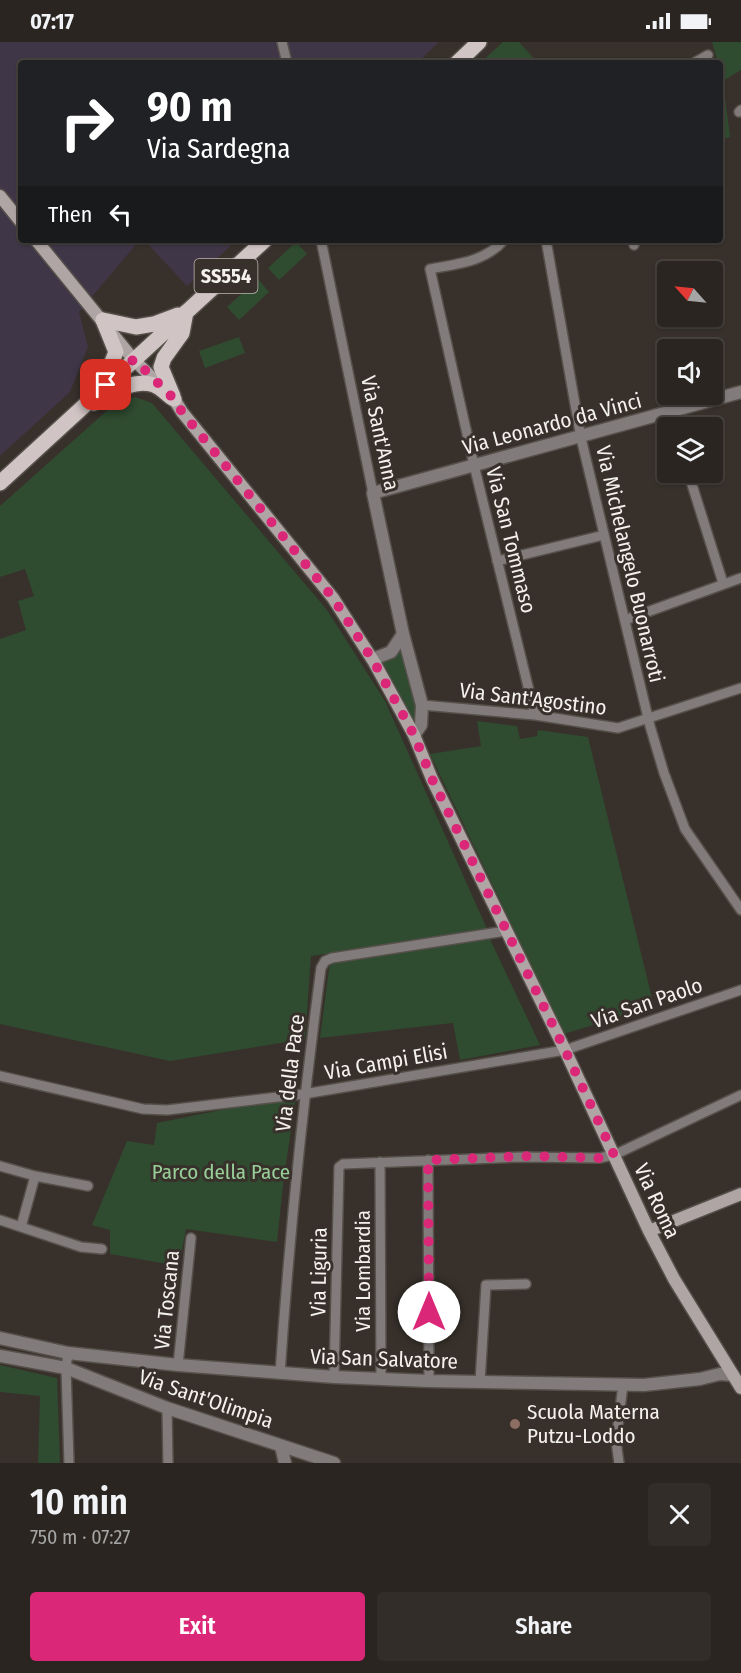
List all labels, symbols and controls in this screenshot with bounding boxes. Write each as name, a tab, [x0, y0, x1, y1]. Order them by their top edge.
text: 07:17	[30, 8, 74, 35]
text: 90 m	[147, 82, 232, 132]
icon: right	[48, 84, 126, 162]
text: Via Sardegna	[147, 133, 290, 165]
icon: left	[104, 198, 137, 231]
text: Then	[48, 201, 92, 228]
road number: SS554	[194, 259, 258, 293]
north arrow	[657, 261, 723, 327]
map controls	[657, 261, 723, 483]
button: sound	[657, 339, 723, 405]
pin	[80, 359, 131, 410]
icon: arrive	[89, 368, 122, 401]
street label: Via Sant'Anna	[355, 373, 405, 493]
street label: Via Leonardo da Vinci	[459, 388, 645, 460]
button: layers	[657, 417, 723, 483]
street label: Via Michelangelo Buonarroti	[590, 443, 670, 685]
street label: Via San Tommaso	[480, 464, 542, 616]
street label: Via Sant'Agostino	[458, 677, 608, 721]
street label: Via San Paolo	[588, 972, 706, 1034]
street label: Via della Pace	[270, 1013, 310, 1133]
street label: Via Campi Elisi	[323, 1038, 449, 1086]
park label: Parco della Pace	[152, 1159, 290, 1185]
street label: Via Roma	[628, 1159, 686, 1243]
street label: Via Lombardia	[350, 1210, 376, 1332]
street label: Via Liguria	[305, 1227, 333, 1317]
street label: Via Toscana	[149, 1249, 185, 1351]
position arrow	[397, 1280, 461, 1344]
street label: Via San Salvatore	[310, 1343, 458, 1375]
street label: Via Sant'Olimpia	[135, 1364, 277, 1434]
place label: Scuola Materna Putzu-Loddo	[527, 1399, 660, 1449]
marker: Scuola Materna Putzu-Loddo	[508, 1417, 522, 1431]
text: 10 min	[30, 1480, 128, 1524]
button: close	[648, 1483, 711, 1546]
text: 750 m · 07:27	[30, 1525, 130, 1549]
button: Exit	[30, 1592, 365, 1661]
button: Share	[377, 1592, 711, 1661]

